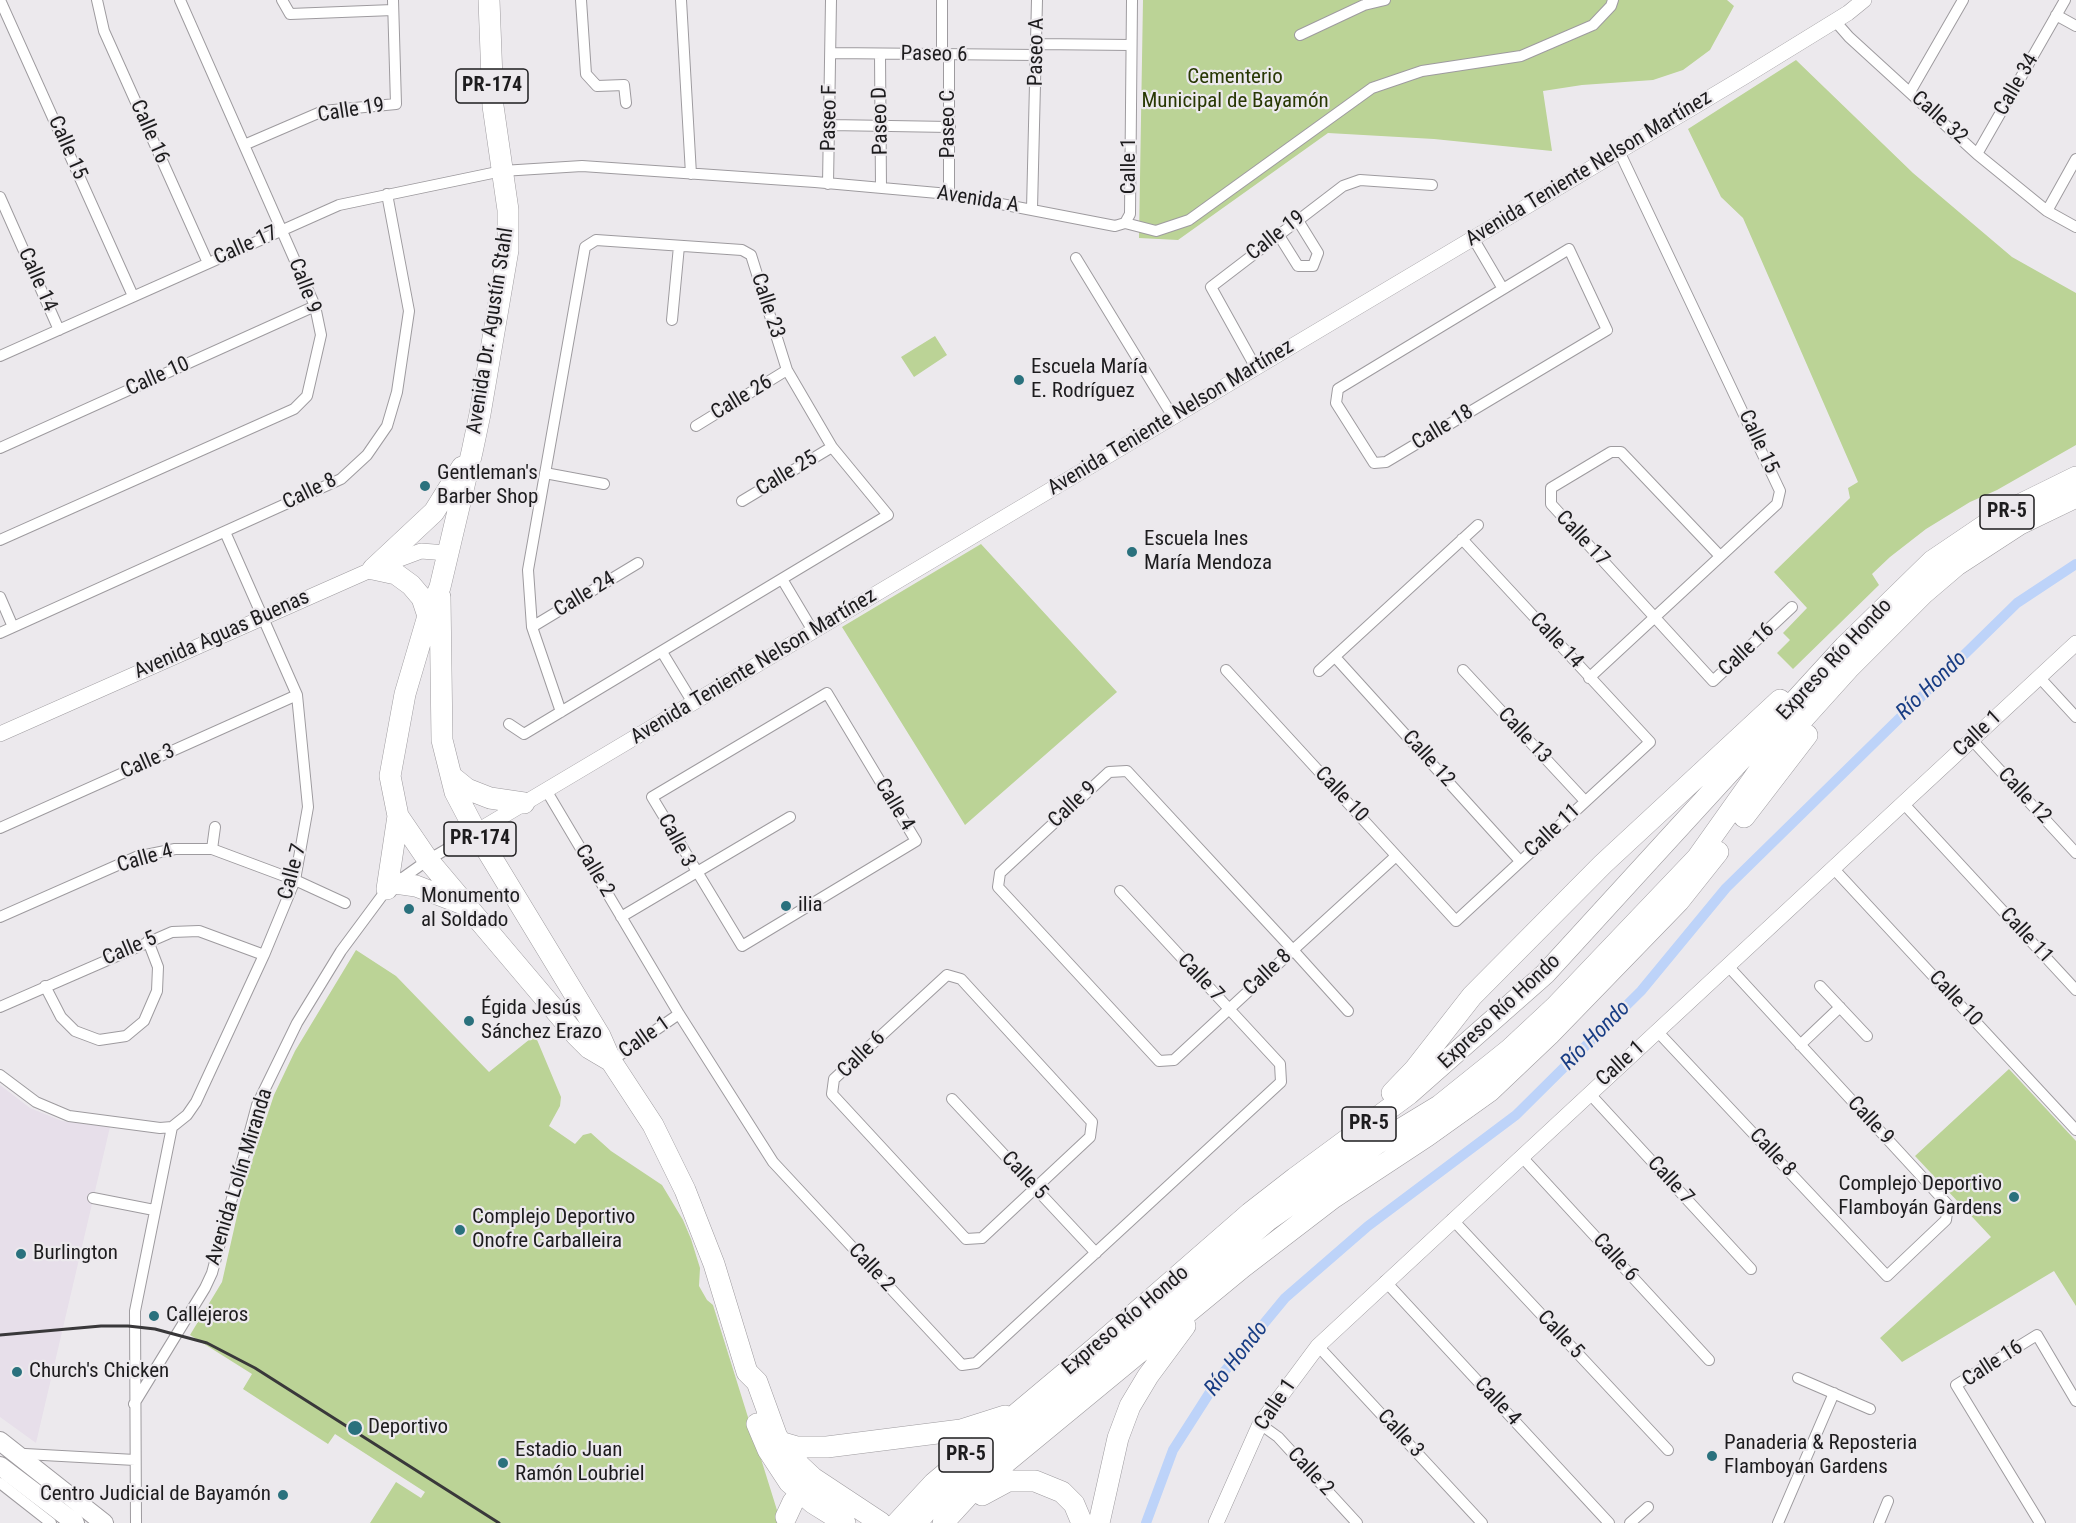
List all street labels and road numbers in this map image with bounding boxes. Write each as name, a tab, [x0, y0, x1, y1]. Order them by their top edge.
street label: Paseo A	[1024, 18, 1050, 86]
street label: Paseo 6	[900, 42, 968, 68]
street label: Calle 34	[1989, 50, 2045, 120]
road number: PR-174	[456, 69, 528, 103]
street label: Paseo F	[817, 85, 843, 151]
street label: Avenida Teniente Nelson Martínez	[1462, 86, 1716, 252]
street label: Calle 32	[1906, 86, 1972, 150]
street label: Paseo D	[868, 87, 894, 155]
street label: Paseo C	[936, 90, 962, 158]
street label: Calle 19	[316, 93, 386, 129]
street label: Calle 16	[124, 96, 174, 168]
street label: Calle 15	[42, 112, 92, 184]
street label: Calle 1	[1117, 138, 1143, 194]
street label: Avenida A	[935, 181, 1021, 219]
street label: Calle 19	[1242, 205, 1310, 267]
street label: Calle 17	[210, 221, 282, 271]
street label: Avenida Dr. Agustín Stahl	[462, 226, 520, 436]
street label: Calle 14	[12, 244, 62, 316]
street label: Calle 9	[282, 255, 326, 317]
street label: Calle 23	[745, 270, 789, 342]
street label: Avenida Teniente Nelson Martínez	[1044, 335, 1298, 501]
street label: Calle 10	[122, 352, 194, 402]
street label: Calle 26	[707, 370, 777, 426]
street label: Calle 18	[1408, 400, 1478, 456]
street label: Calle 15	[1732, 406, 1784, 478]
street label: Calle 25	[752, 446, 822, 502]
street label: Calle 8	[279, 468, 341, 516]
road number: PR-5	[1980, 495, 2034, 529]
street label: Calle 17	[1550, 506, 1614, 572]
street label: Calle 24	[550, 567, 620, 623]
street label: Avenida Teniente Nelson Martínez	[627, 584, 881, 750]
street label: Avenida Aguas Buenas	[131, 585, 313, 685]
street label: Expreso Río Hondo	[1772, 594, 1898, 726]
street label: Calle 14	[1524, 608, 1588, 674]
street label: Calle 16	[1714, 618, 1780, 682]
street label: Calle 13	[1492, 703, 1556, 769]
street label: Calle 1	[1949, 705, 2007, 763]
street label: Calle 12	[1396, 726, 1460, 792]
street label: Calle 3	[117, 739, 179, 785]
street label: Calle 10	[1309, 762, 1373, 828]
street label: Calle 12	[1992, 763, 2056, 829]
street label: Calle 4	[869, 774, 919, 836]
street label: Calle 9	[1044, 776, 1102, 834]
street label: Calle 11	[1520, 799, 1586, 863]
street label: Calle 3	[652, 810, 700, 872]
road number: PR-174	[444, 822, 516, 856]
street label: Calle 4	[114, 839, 176, 879]
street label: Calle 2	[569, 840, 619, 902]
street label: Calle 7	[274, 841, 312, 903]
street label: Calle 11	[1994, 903, 2058, 969]
street label: Calle 5	[99, 926, 161, 972]
street label: Calle 8	[1239, 944, 1297, 1002]
street label: Calle 7	[1171, 949, 1229, 1007]
street label: Expreso Río Hondo	[1434, 949, 1566, 1075]
street label: Calle 10	[1923, 966, 1987, 1032]
street label: Calle 1	[615, 1011, 675, 1065]
street label: Calle 6	[833, 1026, 891, 1084]
street label: Calle 1	[1592, 1036, 1650, 1092]
street label: Avenida Lolín Miranda	[201, 1086, 279, 1268]
street label: Calle 9	[1841, 1092, 1899, 1150]
road number: PR-5	[1342, 1107, 1396, 1141]
street label: Calle 8	[1743, 1124, 1801, 1182]
street label: Calle 5	[995, 1147, 1053, 1205]
street label: Calle 7	[1641, 1152, 1699, 1210]
street label: Calle 6	[1587, 1229, 1643, 1287]
street label: Calle 2	[842, 1239, 900, 1297]
street label: Expreso Río Hondo	[1058, 1261, 1194, 1381]
street label: Calle 5	[1531, 1306, 1589, 1364]
street label: Calle 16	[1958, 1335, 2028, 1393]
street label: Calle 4	[1468, 1373, 1526, 1431]
street label: Calle 1	[1250, 1374, 1302, 1436]
street label: Calle 3	[1371, 1405, 1429, 1463]
road number: PR-5	[939, 1438, 993, 1472]
street label: Calle 2	[1281, 1443, 1339, 1501]

